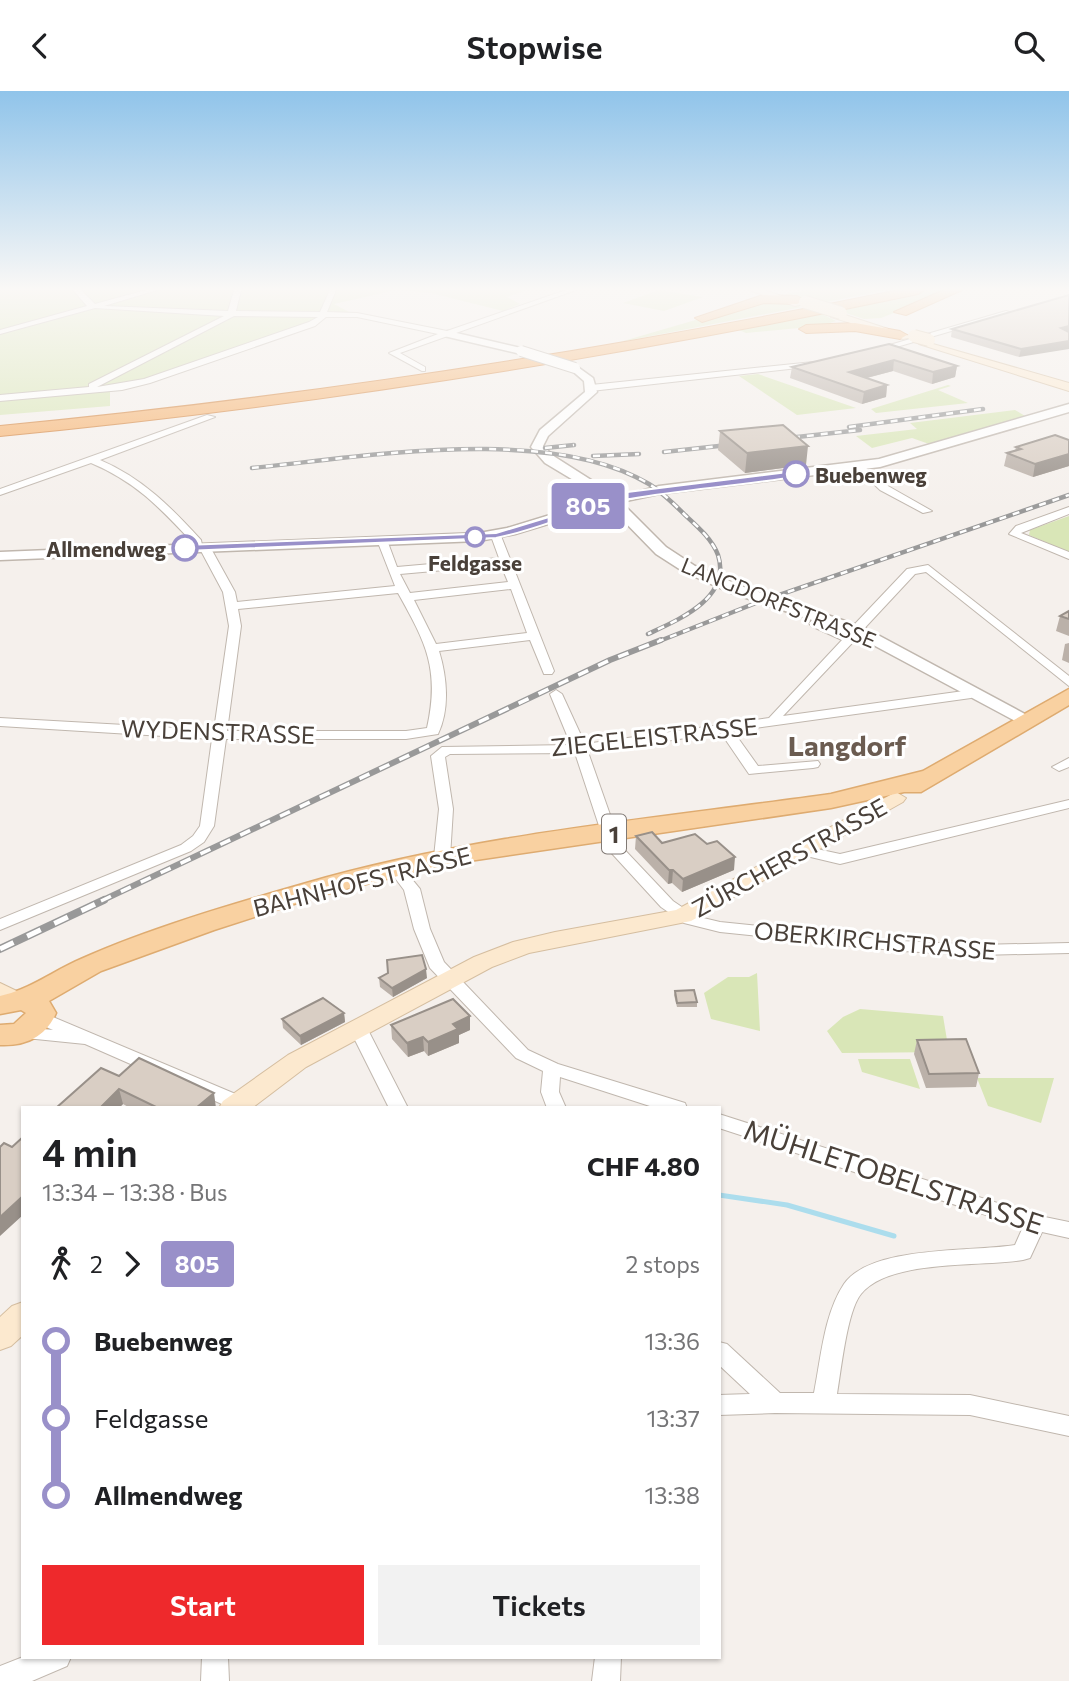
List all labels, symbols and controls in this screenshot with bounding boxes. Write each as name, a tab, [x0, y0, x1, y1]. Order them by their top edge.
text: Stopwise	[466, 26, 603, 66]
icon: back	[21, 27, 59, 65]
icon: search	[1010, 27, 1048, 65]
marker: Buebenweg	[783, 461, 809, 487]
place label: Buebenweg	[815, 462, 927, 487]
line badge: 805	[548, 483, 628, 529]
text: 805	[566, 491, 610, 520]
marker: Feldgasse	[465, 527, 485, 547]
marker: Allmendweg	[172, 535, 198, 561]
place label: Allmendweg	[46, 536, 166, 561]
place label: Feldgasse	[428, 550, 522, 575]
street label: LANGDORFSTRASSE	[678, 552, 880, 652]
street label: ZIEGELEISTRASSE	[549, 711, 759, 761]
street label: WYDENSTRASSE	[120, 713, 316, 749]
district label: Langdorf	[788, 728, 907, 762]
street label: ZÜRCHERSTRASSE	[687, 791, 891, 923]
road number: 1	[602, 814, 626, 853]
street label: BAHNHOFSTRASSE	[250, 840, 474, 922]
street label: OBERKIRCHSTRASSE	[753, 915, 997, 965]
street label: MÜHLETOBELSTRASSE	[740, 1112, 1048, 1240]
text: 4 min	[42, 1128, 138, 1175]
text: CHF 4.80	[587, 1150, 700, 1181]
text: 13:34 – 13:38 · Bus	[42, 1178, 228, 1206]
icon: walk	[42, 1245, 80, 1283]
icon: forward	[113, 1245, 151, 1283]
text: 805	[175, 1249, 220, 1278]
text: 2	[90, 1250, 103, 1278]
text: 2 stops	[626, 1250, 700, 1278]
text: Buebenweg	[94, 1325, 233, 1356]
text: 13:36	[645, 1327, 700, 1355]
text: Feldgasse	[94, 1402, 209, 1433]
text: 13:37	[646, 1404, 700, 1432]
text: Allmendweg	[94, 1479, 243, 1510]
text: 13:38	[645, 1481, 700, 1509]
button: Start	[42, 1565, 364, 1645]
button: Tickets	[378, 1565, 700, 1645]

